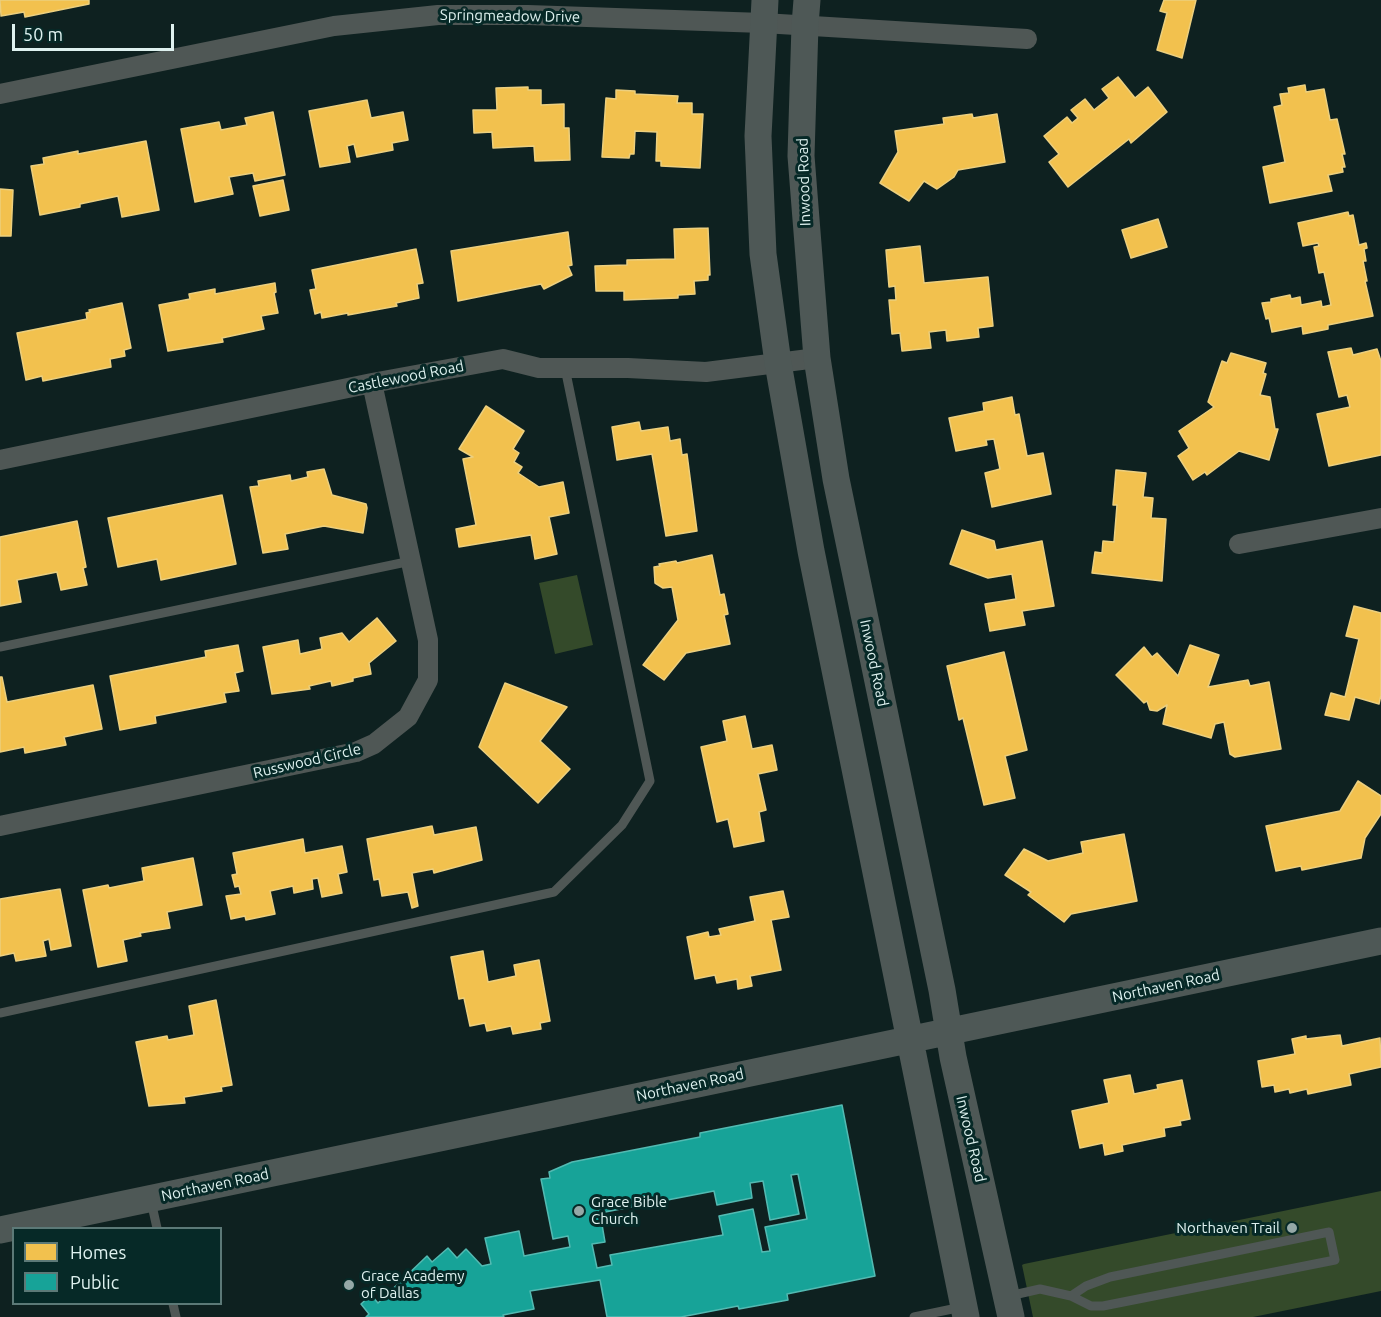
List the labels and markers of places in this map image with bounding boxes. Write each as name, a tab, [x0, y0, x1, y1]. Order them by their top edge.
place label: Grace Bible Church	[591, 1193, 667, 1228]
marker: Grace Bible Church	[572, 1204, 586, 1218]
place label: Northaven Trail	[1176, 1219, 1280, 1237]
marker: Northaven Trail	[1285, 1221, 1299, 1235]
place label: Grace Academy of Dallas	[361, 1267, 465, 1302]
marker: Grace Academy of Dallas	[342, 1278, 356, 1292]

